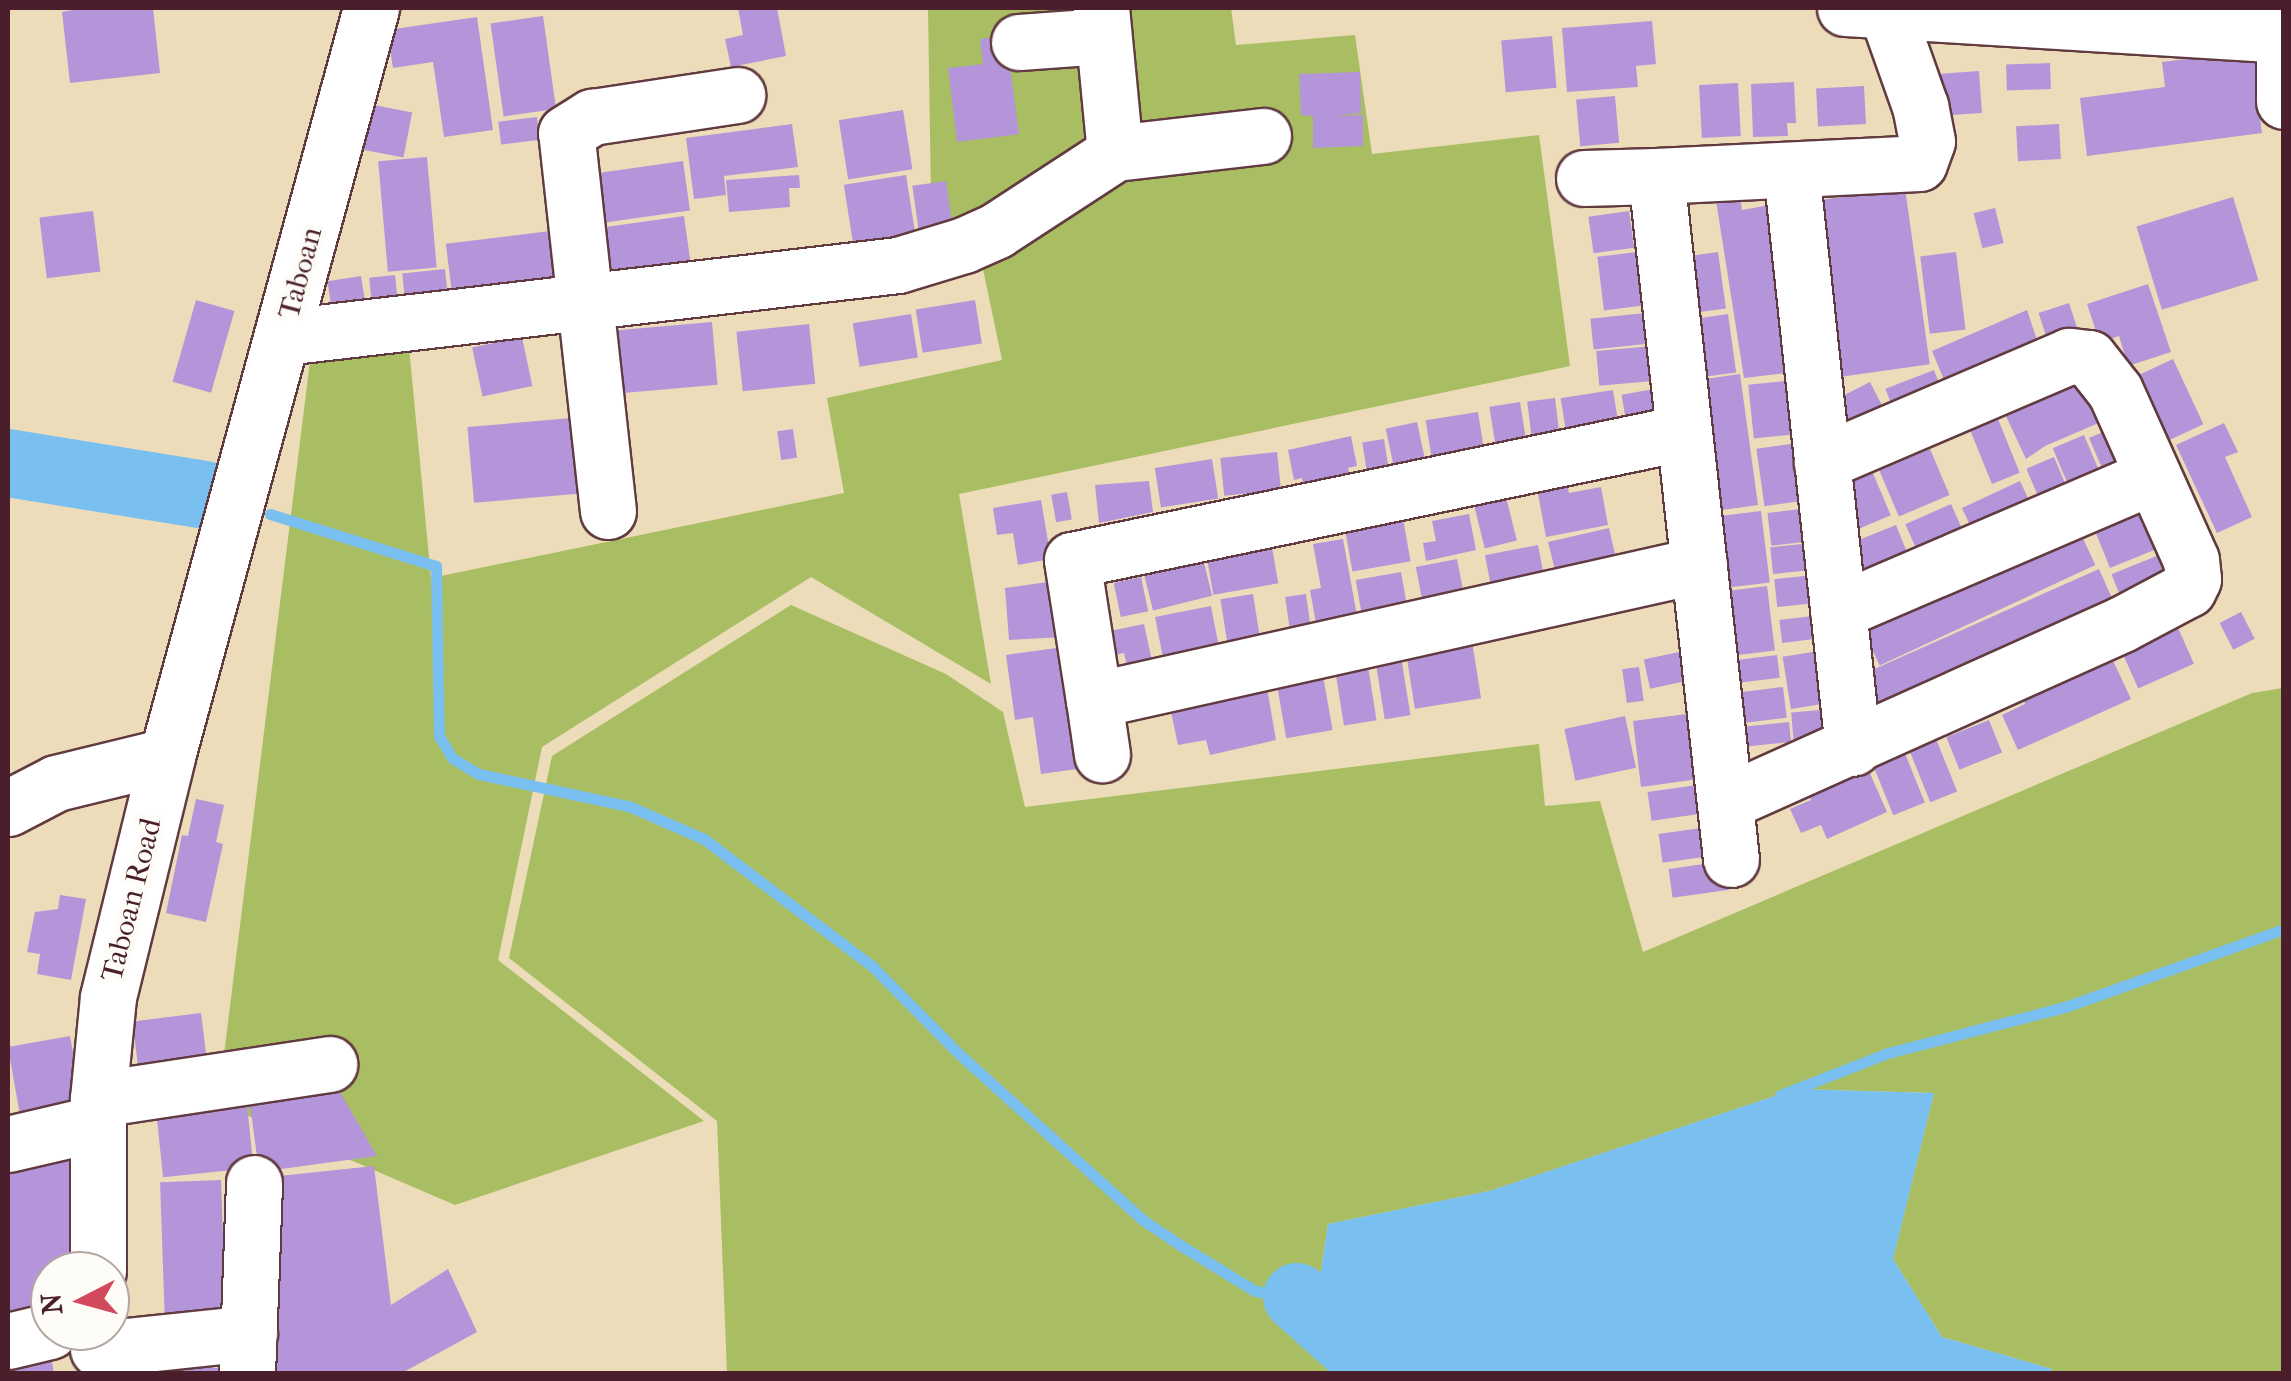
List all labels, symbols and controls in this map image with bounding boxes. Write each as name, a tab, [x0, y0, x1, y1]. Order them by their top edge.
street label: Taboan	[271, 223, 331, 323]
street label: Taboan Road	[94, 815, 170, 985]
north arrow	[30, 1251, 130, 1351]
text: N	[34, 1292, 69, 1316]

